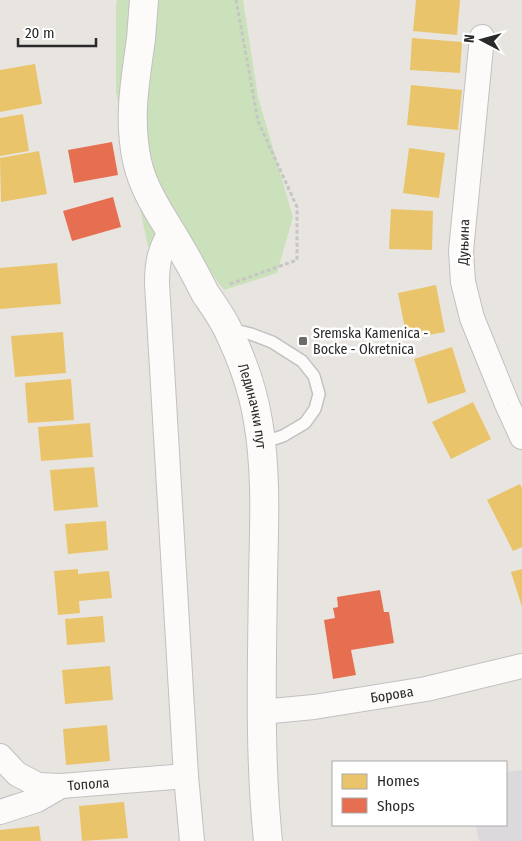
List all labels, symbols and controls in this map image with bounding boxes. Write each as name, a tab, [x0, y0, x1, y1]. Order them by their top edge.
scale bar	[18, 15, 95, 47]
north arrow	[457, 15, 507, 65]
text: 20 m	[25, 24, 55, 42]
text: N	[461, 34, 478, 44]
street label: Дуњина	[455, 219, 473, 266]
place label: Sremska Kamenica - Bocke - Okretnica	[313, 325, 429, 358]
marker: Sremska Kamenica - Bocke - Okretnica	[297, 335, 309, 347]
street label: Лединачки пут	[234, 361, 270, 450]
street label: Борова	[369, 683, 415, 706]
legend	[332, 761, 507, 826]
text: Homes	[377, 772, 419, 790]
street label: Топола	[67, 774, 110, 794]
text: Shops	[377, 797, 415, 815]

